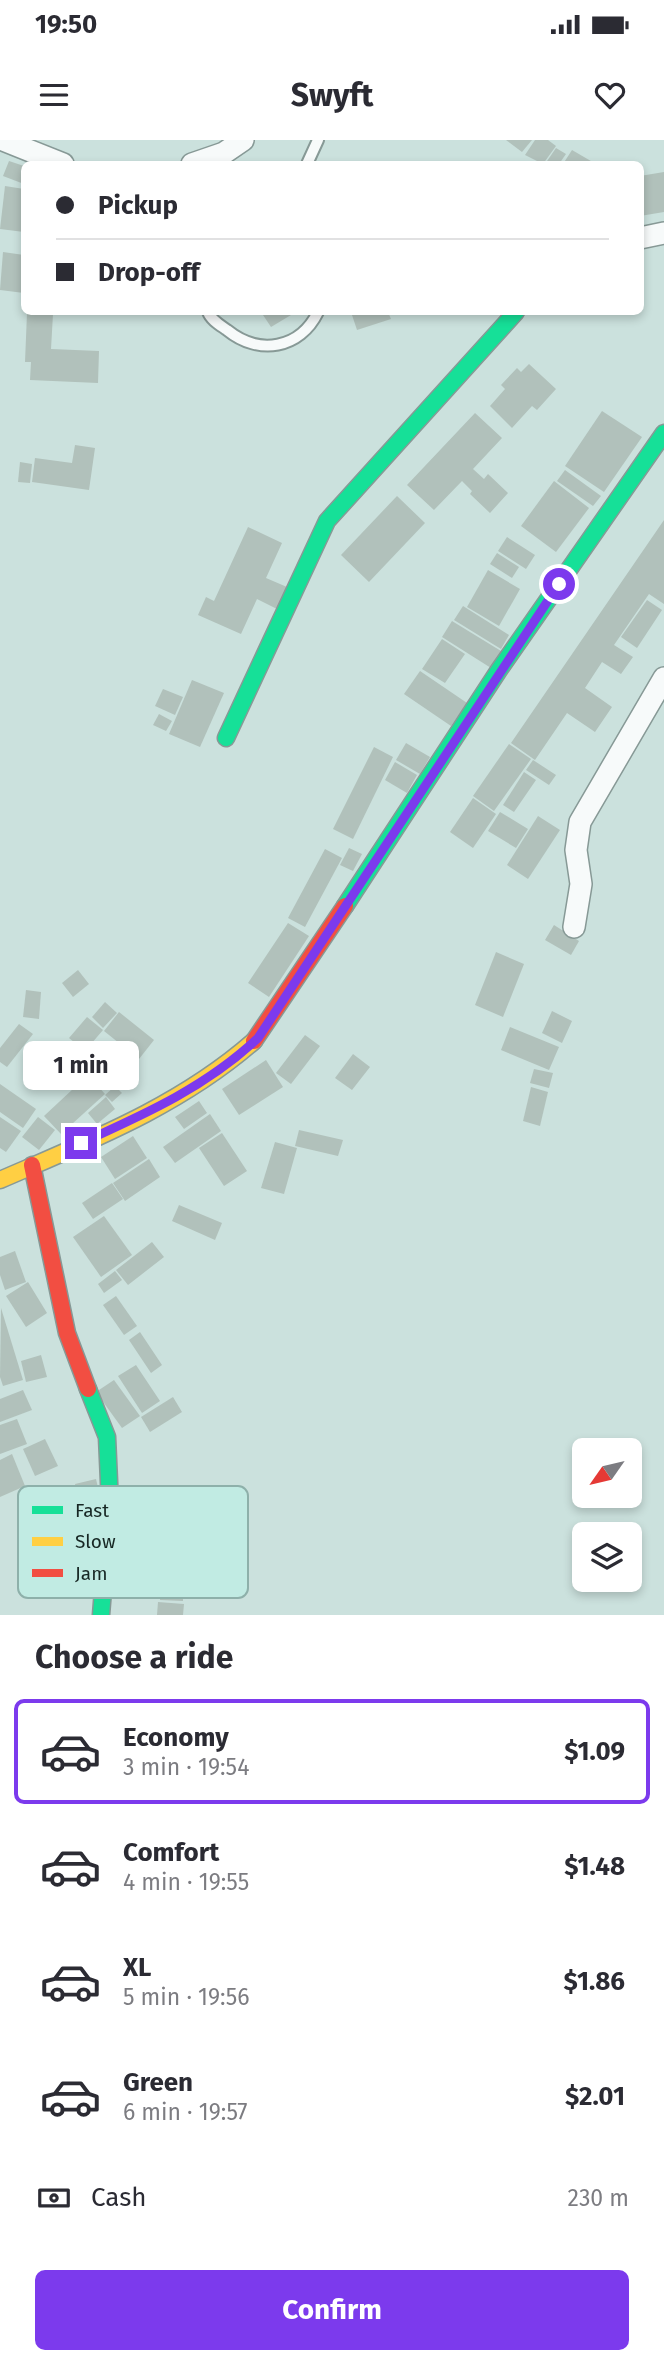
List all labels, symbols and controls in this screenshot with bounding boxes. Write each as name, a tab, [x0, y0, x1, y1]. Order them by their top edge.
text: 19:50	[35, 9, 97, 40]
icon: menu	[35, 76, 73, 114]
text: Swyft	[291, 76, 373, 114]
icon: heart	[591, 76, 629, 114]
text: Pickup	[98, 190, 178, 221]
text: Drop-off	[98, 257, 200, 288]
route start	[543, 568, 575, 600]
callout: 1 min	[23, 1042, 139, 1090]
text: 1 min	[53, 1051, 109, 1079]
route end	[65, 1127, 97, 1159]
north arrow	[572, 1438, 642, 1508]
map controls	[572, 1438, 642, 1592]
legend	[18, 1486, 248, 1598]
text: Fast	[75, 1499, 109, 1522]
button: layers	[572, 1522, 642, 1592]
text: Slow	[75, 1530, 116, 1553]
text: Jam	[75, 1562, 107, 1585]
text: Choose a ride	[35, 1638, 233, 1676]
icon: car	[39, 1720, 102, 1783]
text: Economy	[123, 1722, 229, 1753]
text: $1.09	[564, 1736, 625, 1767]
text: 3 min · 19:54	[123, 1753, 249, 1781]
icon: car	[39, 1835, 102, 1898]
text: Comfort	[123, 1837, 219, 1868]
text: $1.48	[564, 1851, 625, 1882]
text: 4 min · 19:55	[123, 1868, 249, 1896]
icon: car	[39, 1950, 102, 2013]
text: XL	[123, 1952, 151, 1983]
text: $1.86	[564, 1966, 625, 1997]
text: 5 min · 19:56	[123, 1983, 249, 2011]
icon: car	[39, 2065, 102, 2128]
text: Green	[123, 2067, 193, 2098]
text: $2.01	[565, 2081, 625, 2112]
text: 6 min · 19:57	[123, 2098, 248, 2126]
icon: cash	[35, 2179, 73, 2217]
text: Cash	[91, 2182, 147, 2213]
text: 230 m	[568, 2184, 629, 2212]
button: Confirm	[35, 2270, 629, 2350]

